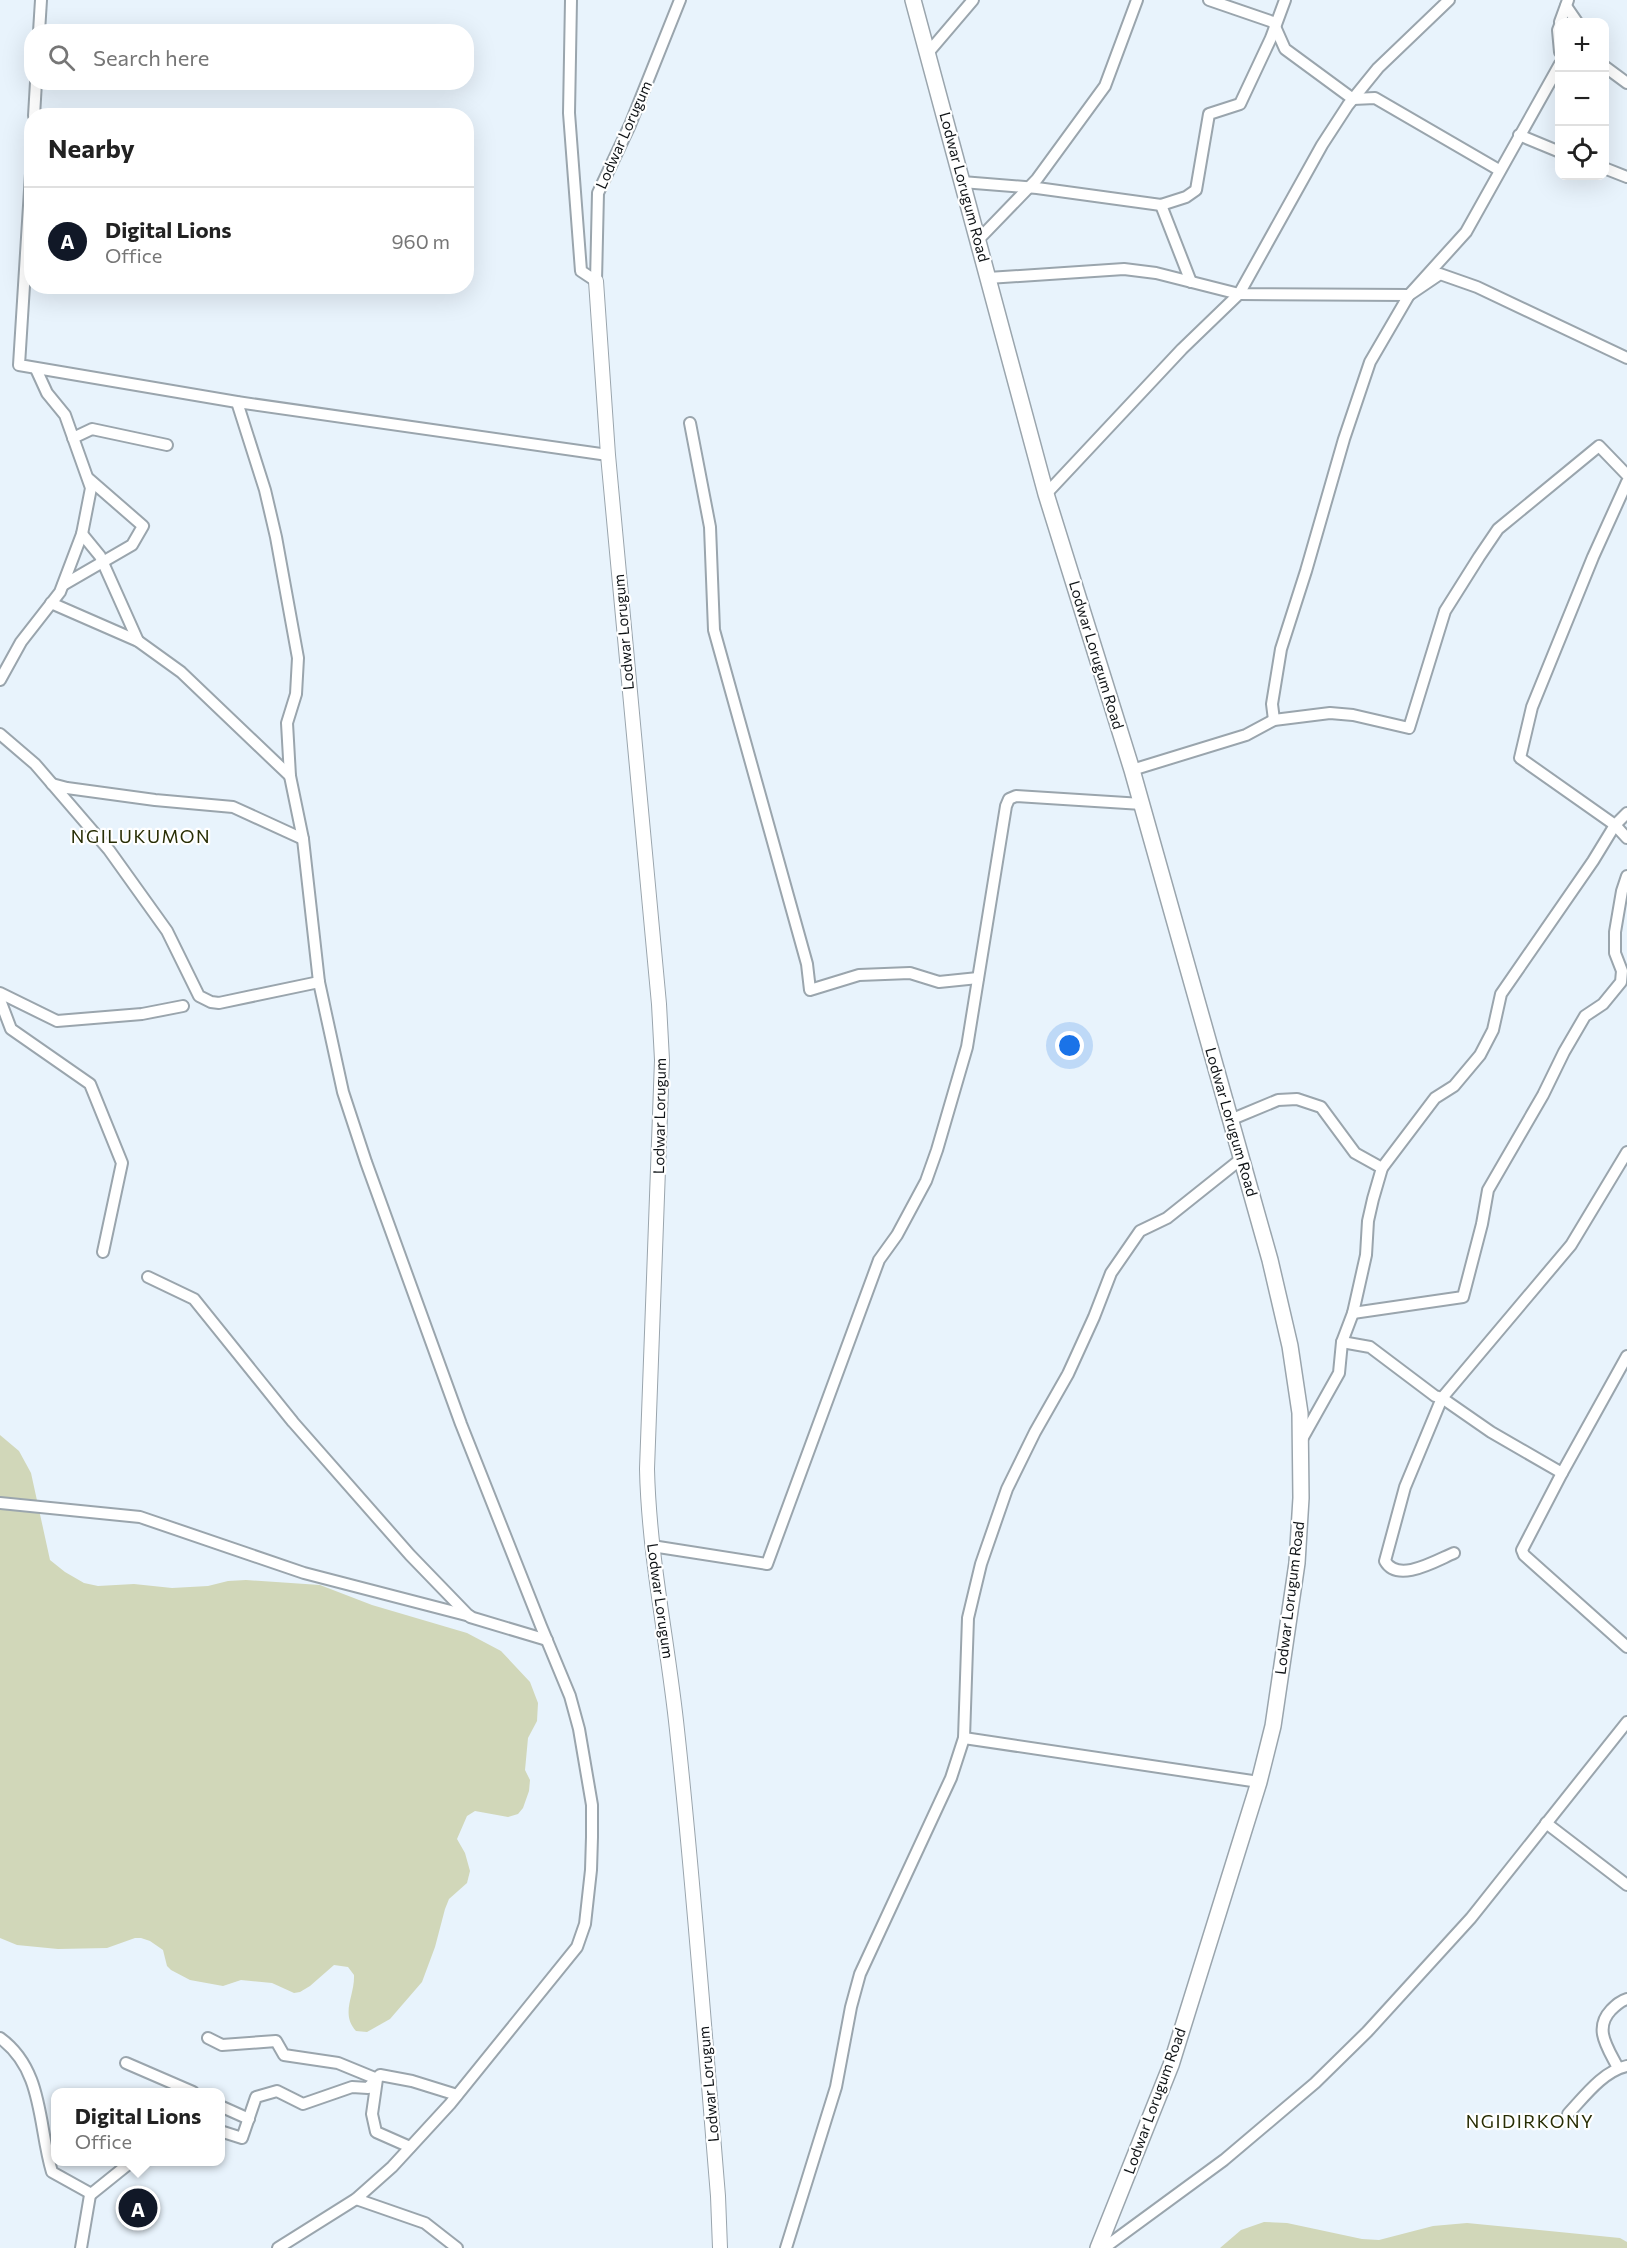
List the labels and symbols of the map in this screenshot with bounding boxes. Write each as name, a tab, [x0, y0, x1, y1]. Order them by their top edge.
street label: Lodwar Lorugum	[591, 78, 655, 191]
street label: Lodwar Lorugum Road	[936, 110, 994, 264]
street label: Lodwar Lorugum	[609, 573, 637, 691]
street label: Lodwar Lorugum Road	[1066, 578, 1128, 731]
district label: NGILUKUMON	[71, 825, 211, 847]
your location	[1055, 1031, 1084, 1060]
street label: Lodwar Lorugum Road	[1202, 1045, 1262, 1198]
street label: Lodwar Lorugum	[649, 1058, 669, 1174]
street label: Lodwar Lorugum Road	[1271, 1520, 1307, 1676]
street label: Lodwar Lorugum	[644, 1542, 678, 1660]
street label: Lodwar Lorugum	[694, 2025, 722, 2143]
street label: Lodwar Lorugum Road	[1119, 2025, 1189, 2176]
district label: NGIDIRKONY	[1466, 2110, 1594, 2132]
pin: A	[118, 2186, 158, 2230]

